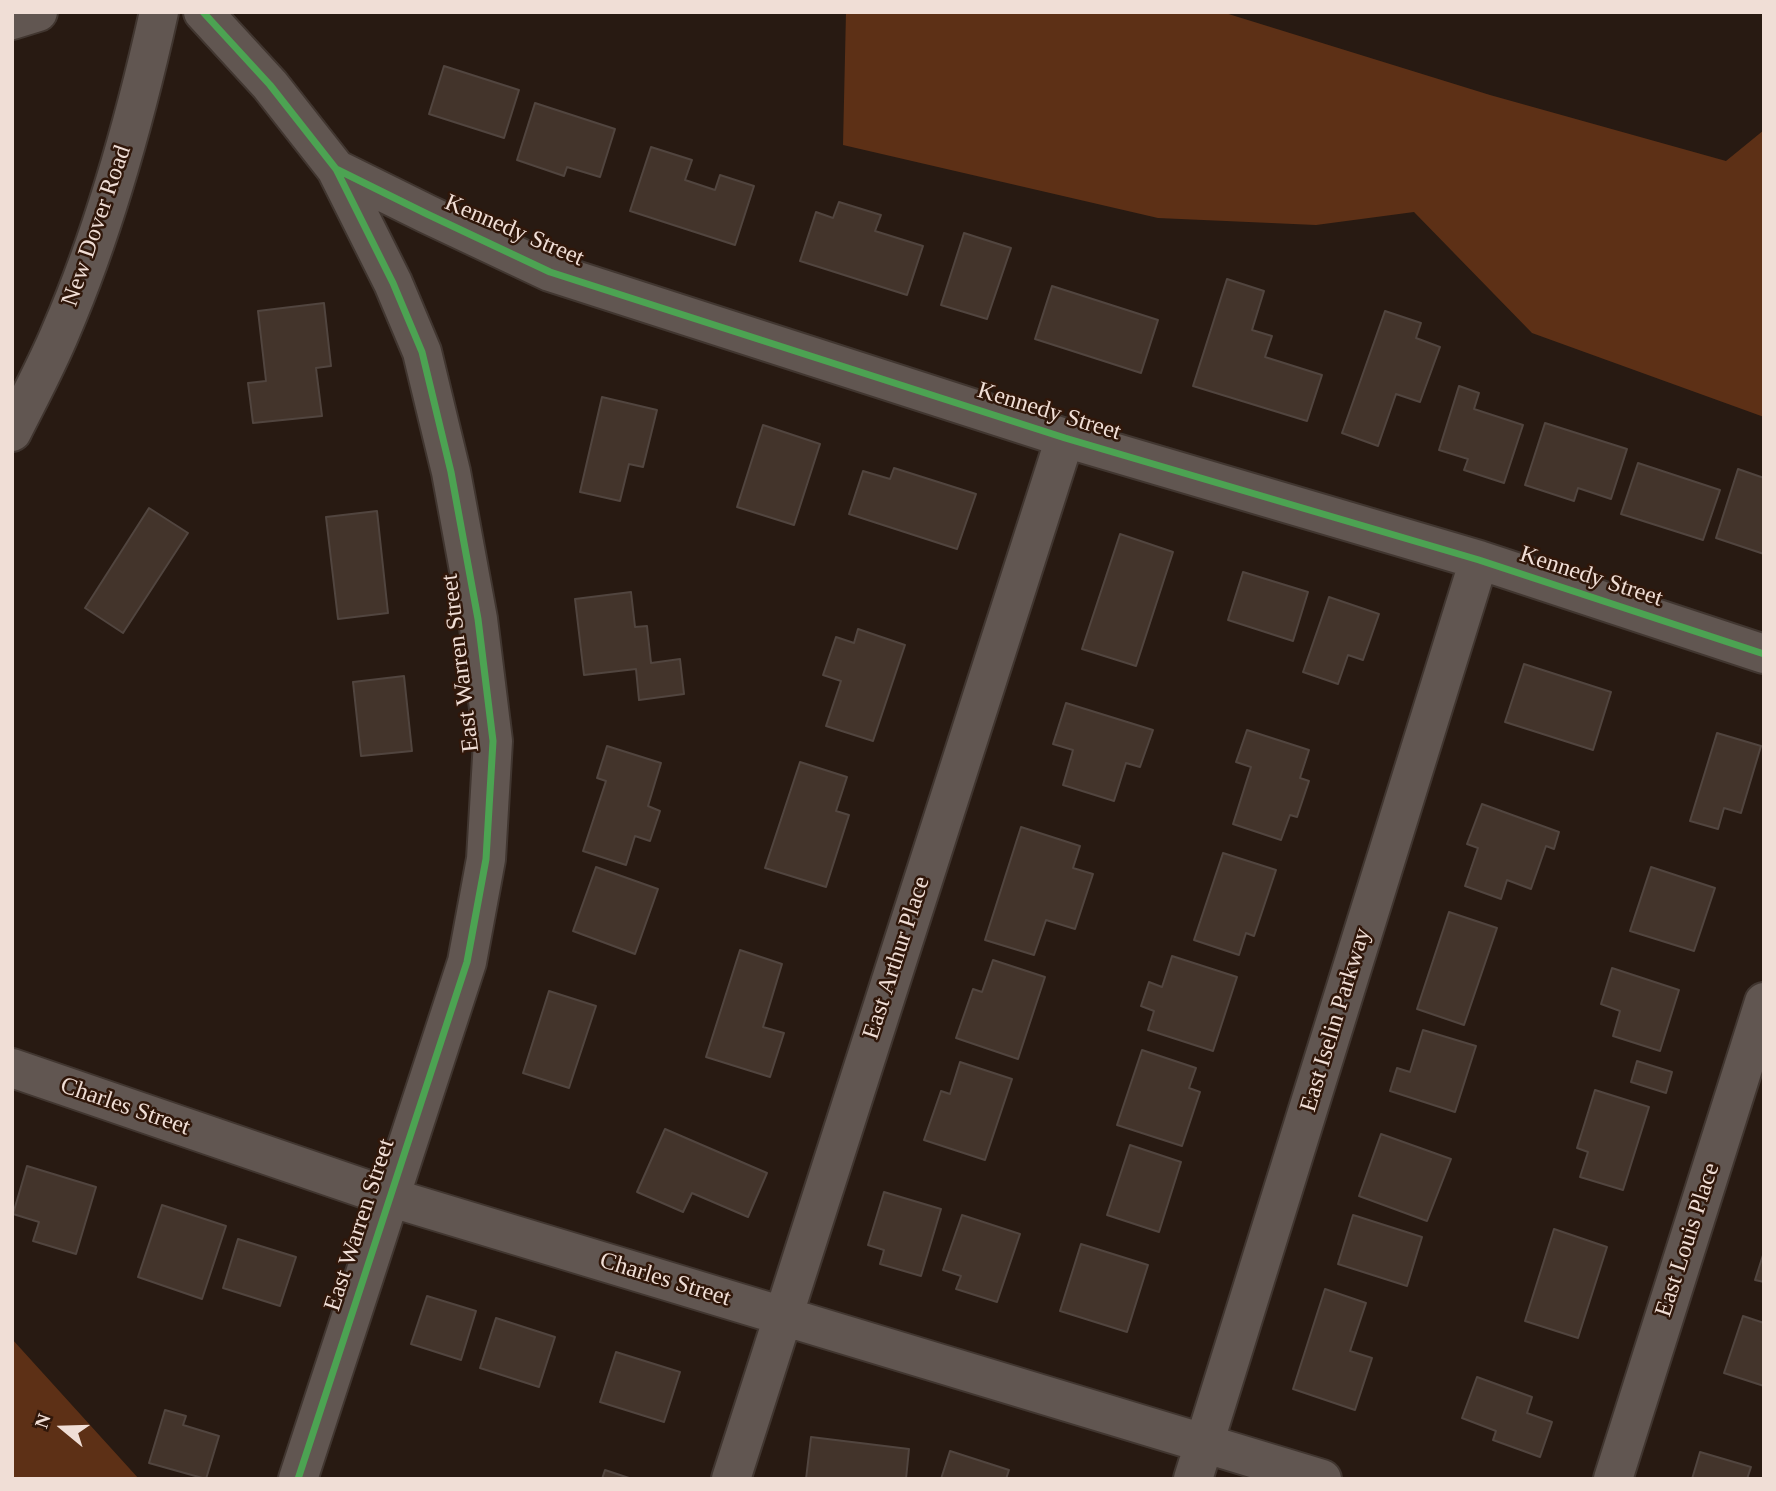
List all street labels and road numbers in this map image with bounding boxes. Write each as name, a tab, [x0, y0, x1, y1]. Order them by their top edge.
street label: New Dover Road	[56, 142, 138, 310]
street label: Kennedy Street	[440, 189, 588, 273]
street label: Kennedy Street	[974, 377, 1124, 447]
street label: Kennedy Street	[1516, 540, 1666, 614]
street label: East Warren Street	[436, 572, 486, 754]
street label: East Arthur Place	[857, 873, 937, 1043]
street label: East Iselin Parkway	[1294, 925, 1378, 1115]
street label: Charles Street	[56, 1071, 194, 1143]
street label: East Warren Street	[319, 1135, 401, 1315]
street label: East Louis Place	[1650, 1159, 1726, 1321]
street label: Charles Street	[596, 1246, 734, 1314]

